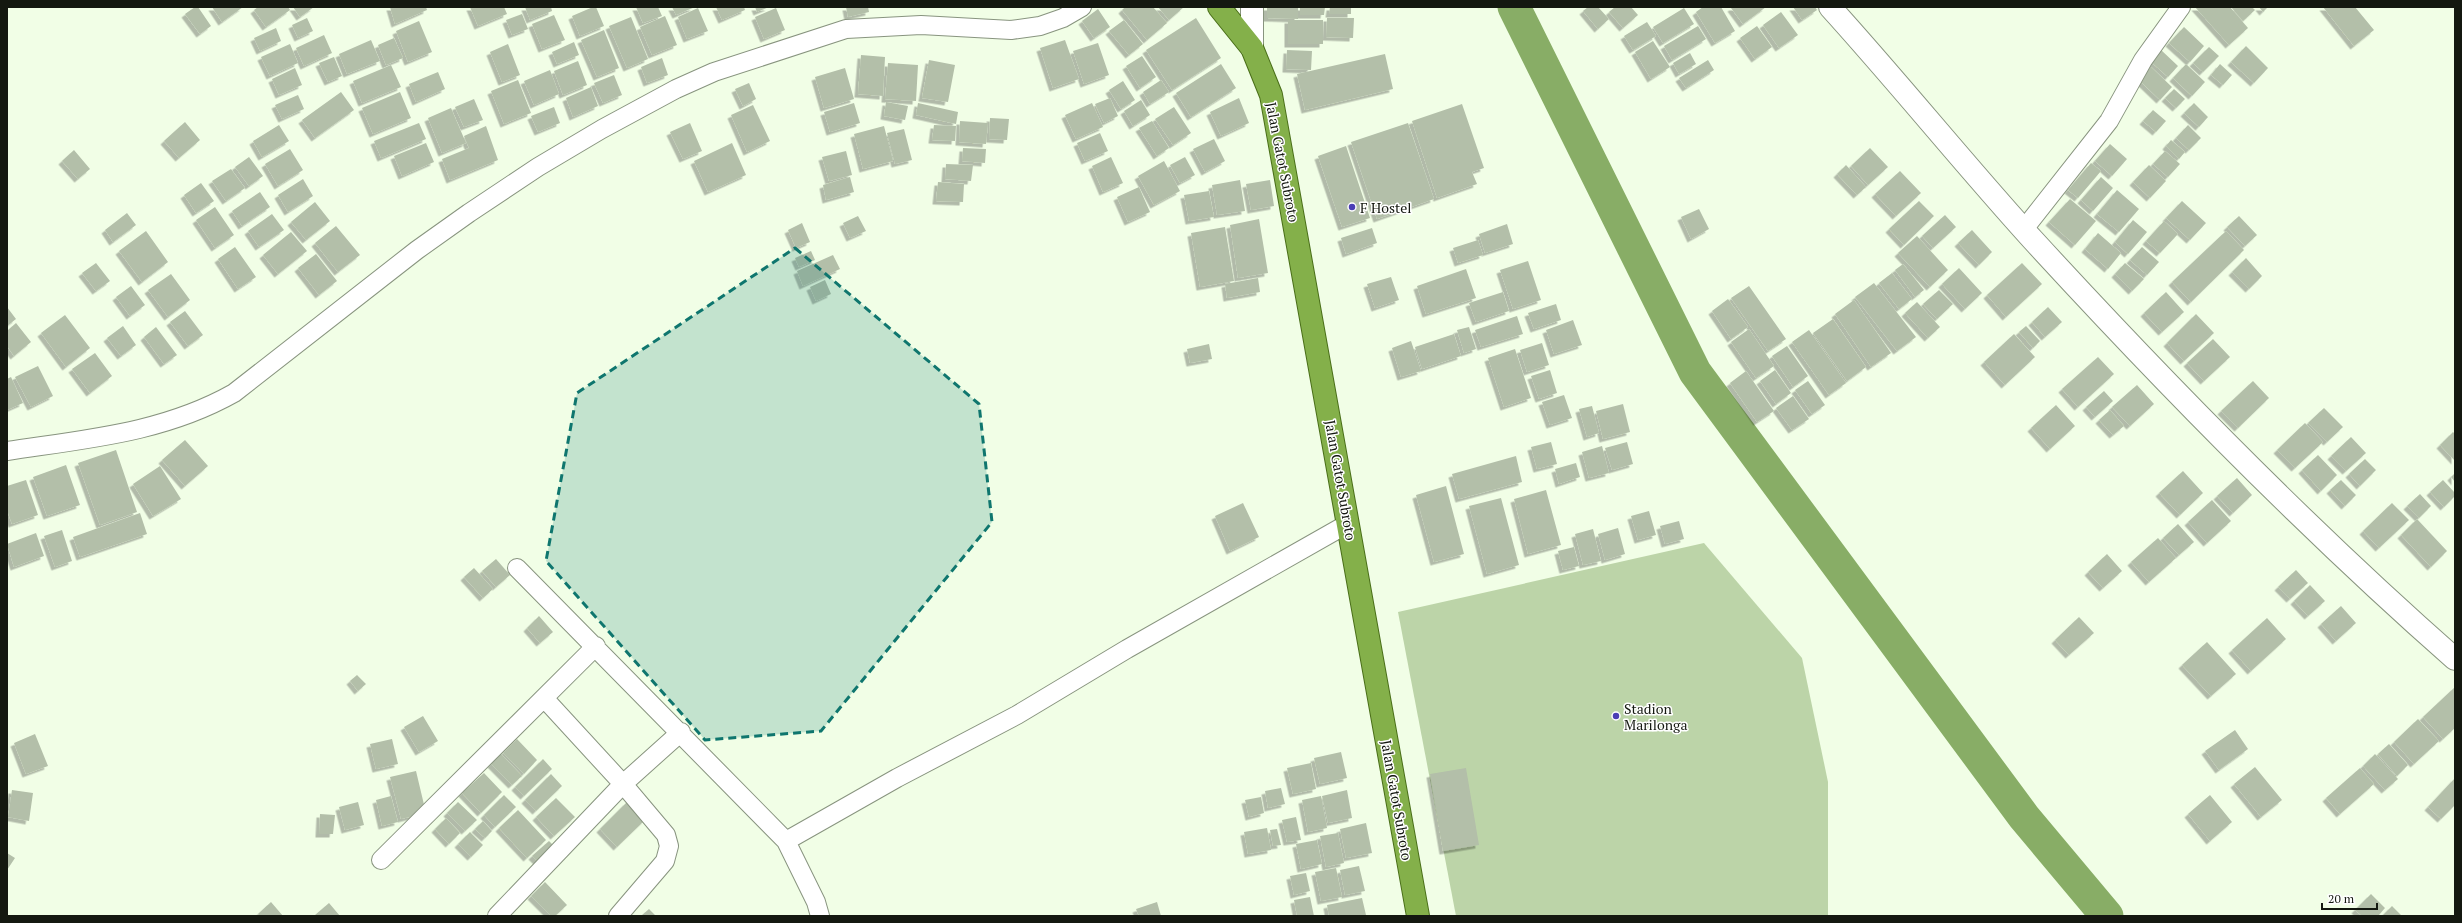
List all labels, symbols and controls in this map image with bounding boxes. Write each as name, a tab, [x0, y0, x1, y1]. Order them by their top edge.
street label: Jalan Gatot Subroto	[1262, 100, 1304, 224]
place label: F Hostel	[1360, 198, 1411, 217]
marker: F Hostel	[1347, 202, 1357, 212]
street label: Jalan Gatot Subroto	[1321, 418, 1361, 542]
place label: Stadion Marilonga	[1624, 699, 1688, 734]
marker: Stadion Marilonga	[1611, 711, 1621, 721]
street label: Jalan Gatot Subroto	[1377, 738, 1417, 862]
scale bar	[2322, 885, 2377, 911]
text: 20 m	[2328, 891, 2355, 906]

